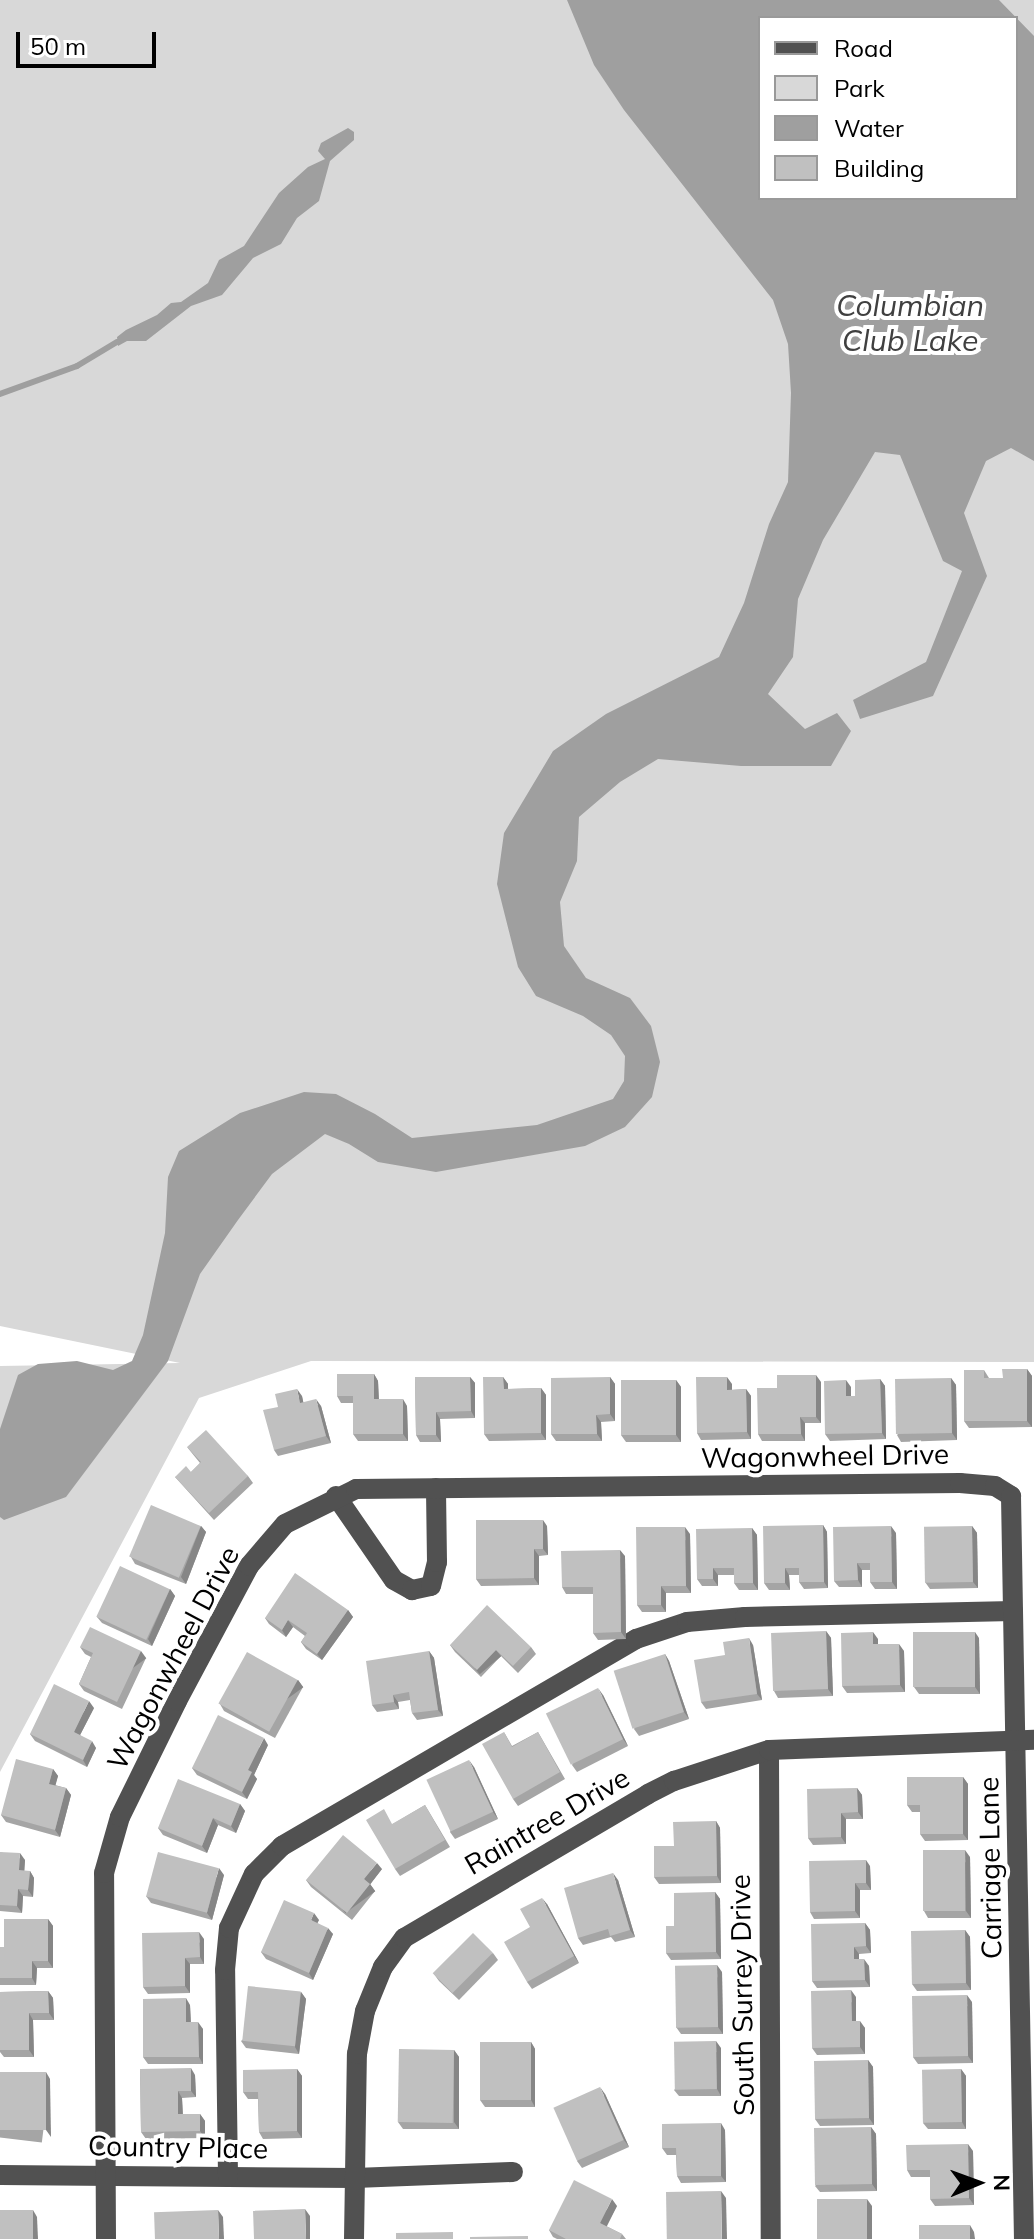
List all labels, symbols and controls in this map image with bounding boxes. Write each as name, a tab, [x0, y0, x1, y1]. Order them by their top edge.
scale bar	[20, 16, 160, 66]
legend	[758, 16, 1018, 200]
text: 50 m	[30, 31, 86, 61]
text: Road	[834, 33, 893, 63]
text: Park	[834, 73, 885, 103]
text: Water	[834, 113, 904, 143]
text: Building	[834, 153, 924, 183]
water label: Columbian Club Lake	[836, 287, 984, 358]
street label: Wagonwheel Drive	[701, 1437, 949, 1475]
street label: Wagonwheel Drive	[100, 1541, 246, 1775]
street label: Raintree Drive	[459, 1760, 635, 1882]
street label: Carriage Lane	[972, 1777, 1008, 1959]
street label: South Surrey Drive	[723, 1874, 761, 2116]
street label: Country Place	[88, 2129, 268, 2165]
north arrow	[938, 2143, 1018, 2223]
text: N	[988, 2174, 1016, 2191]

